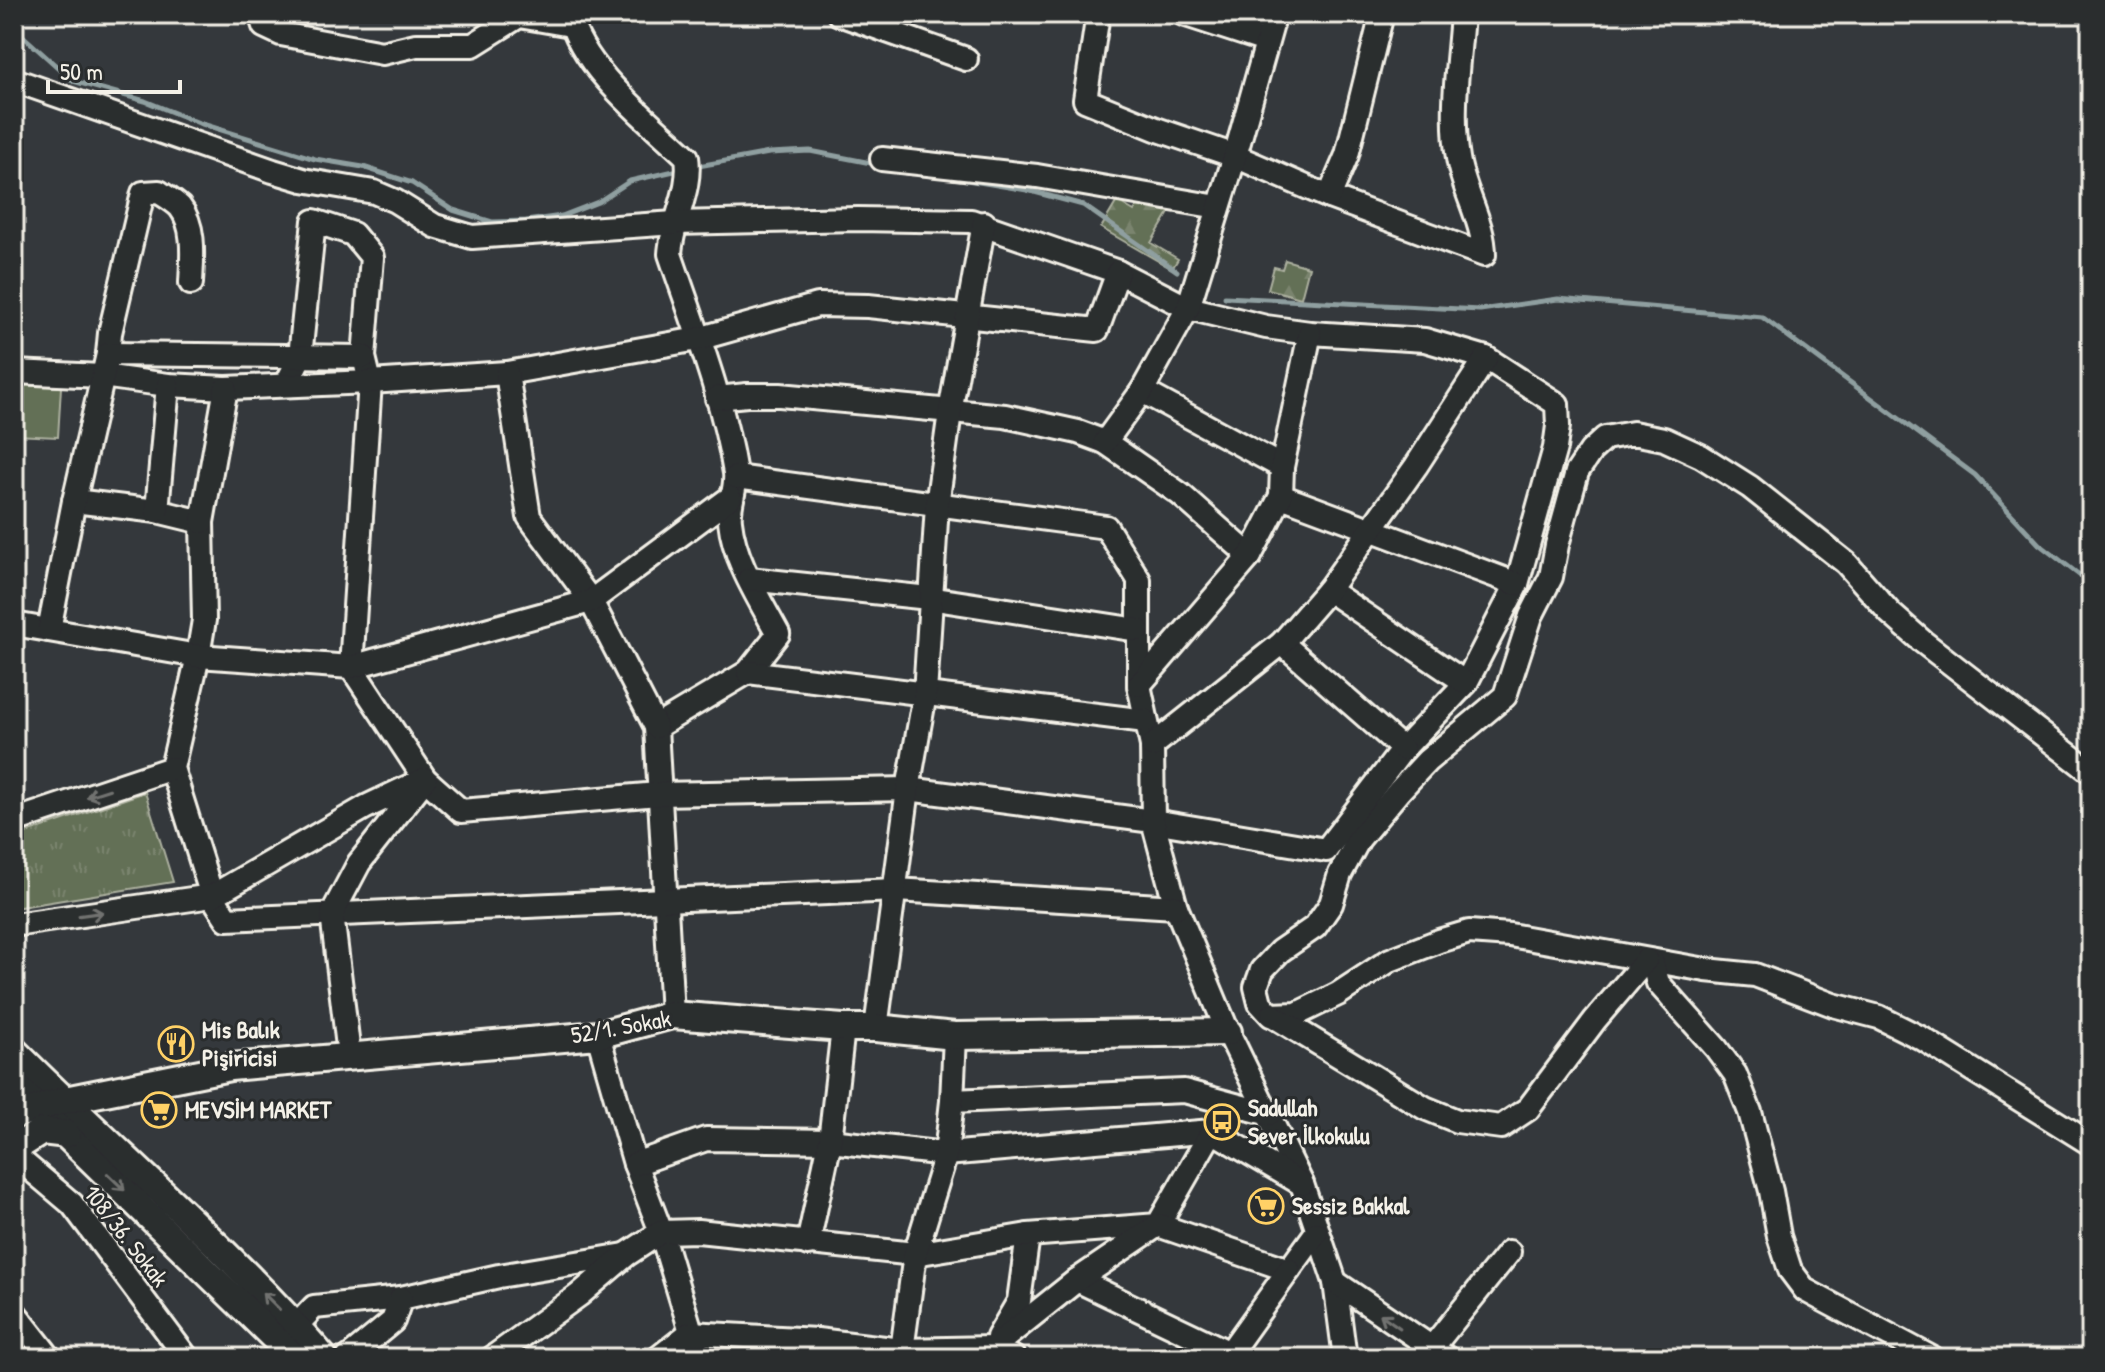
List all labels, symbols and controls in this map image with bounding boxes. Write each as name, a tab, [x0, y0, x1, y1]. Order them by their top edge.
scale bar	[48, 44, 180, 94]
text: 50 m	[60, 55, 103, 87]
one-way arrow	[86, 787, 111, 802]
one-way arrow	[78, 906, 103, 921]
street label: 52/1. Sokak	[568, 1001, 673, 1051]
place label: Mis Balık Pişiricisi	[202, 1013, 280, 1073]
restaurant icon: Mis Balık Pişiricisi	[157, 1025, 195, 1063]
supermarket icon: MEVSİM MARKET	[140, 1091, 178, 1129]
place label: Sadullah Sever İlkokulu	[1248, 1091, 1370, 1151]
place label: MEVSİM MARKET	[185, 1093, 332, 1125]
bus stop icon: Sadullah Sever İlkokulu	[1203, 1103, 1241, 1141]
one-way arrow	[106, 1172, 126, 1190]
street label: 108/36. Sokak	[77, 1178, 177, 1293]
supermarket icon: Sessiz Bakkal	[1247, 1187, 1285, 1225]
place label: Sessiz Bakkal	[1292, 1189, 1410, 1221]
one-way arrow	[262, 1292, 281, 1311]
one-way arrow	[1380, 1313, 1402, 1329]

